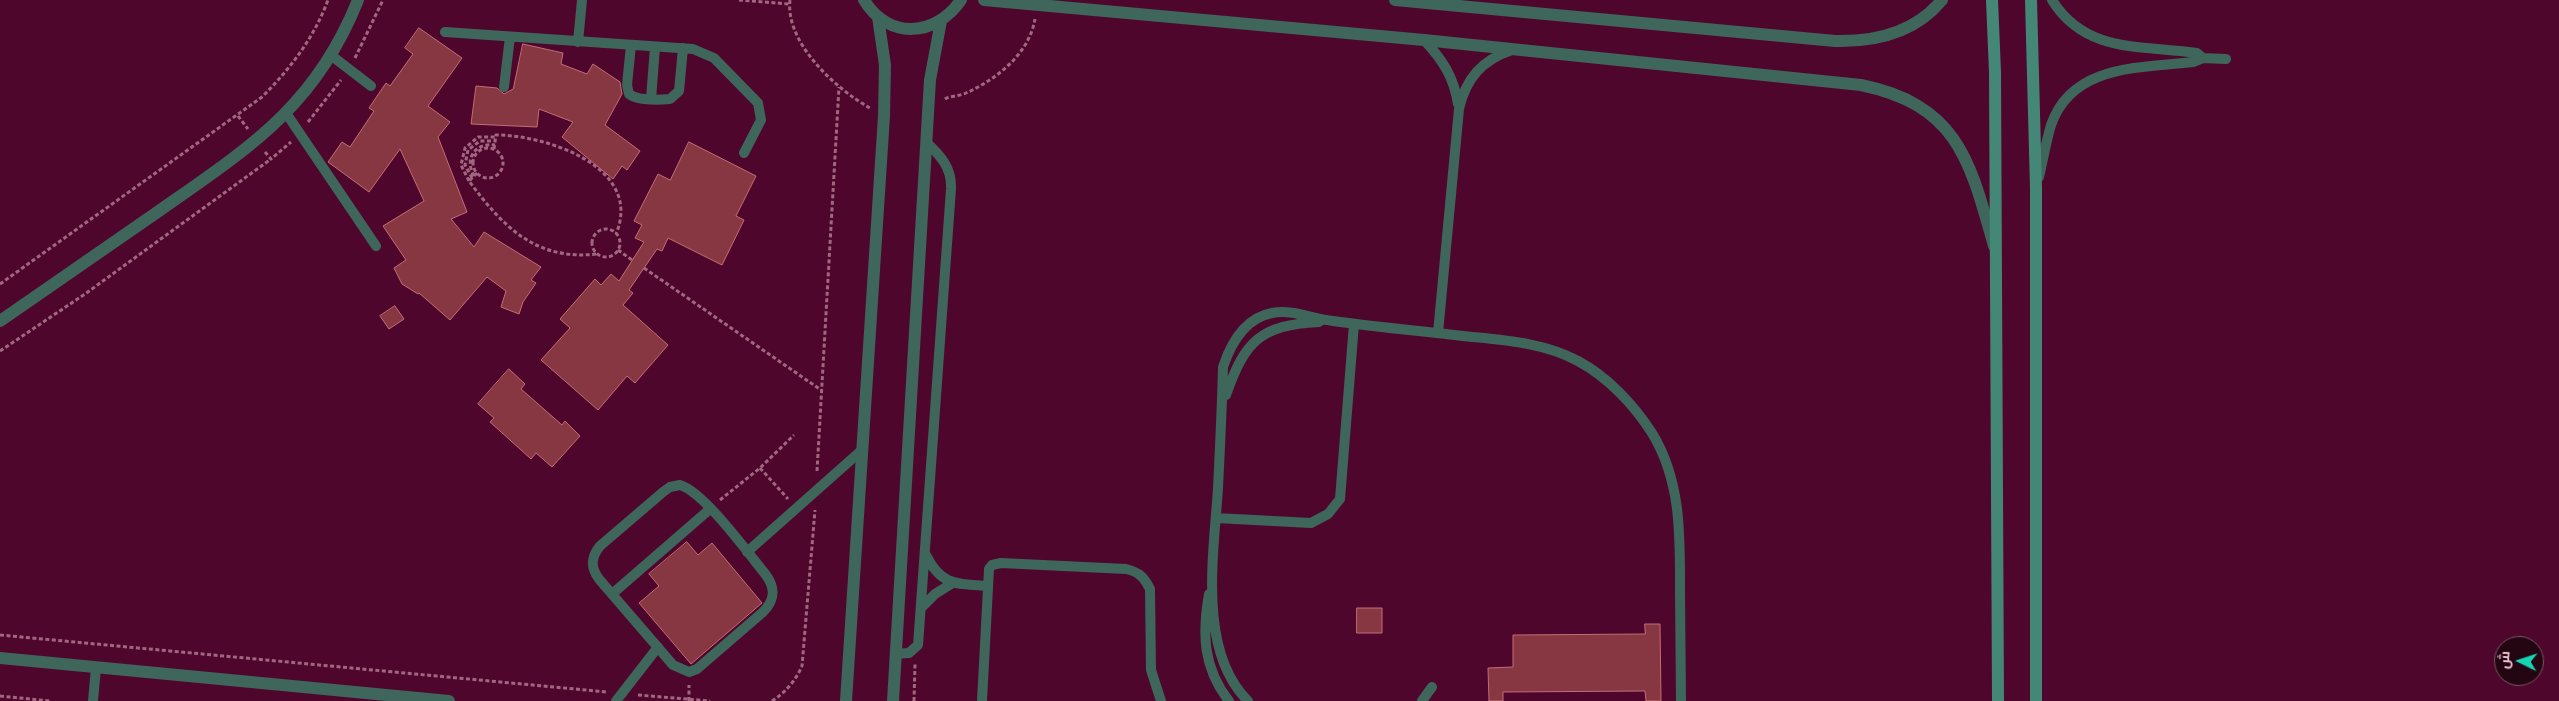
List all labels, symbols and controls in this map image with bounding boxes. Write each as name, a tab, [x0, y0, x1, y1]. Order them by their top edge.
north arrow	[2494, 636, 2544, 686]
text: ش	[2495, 650, 2514, 670]

